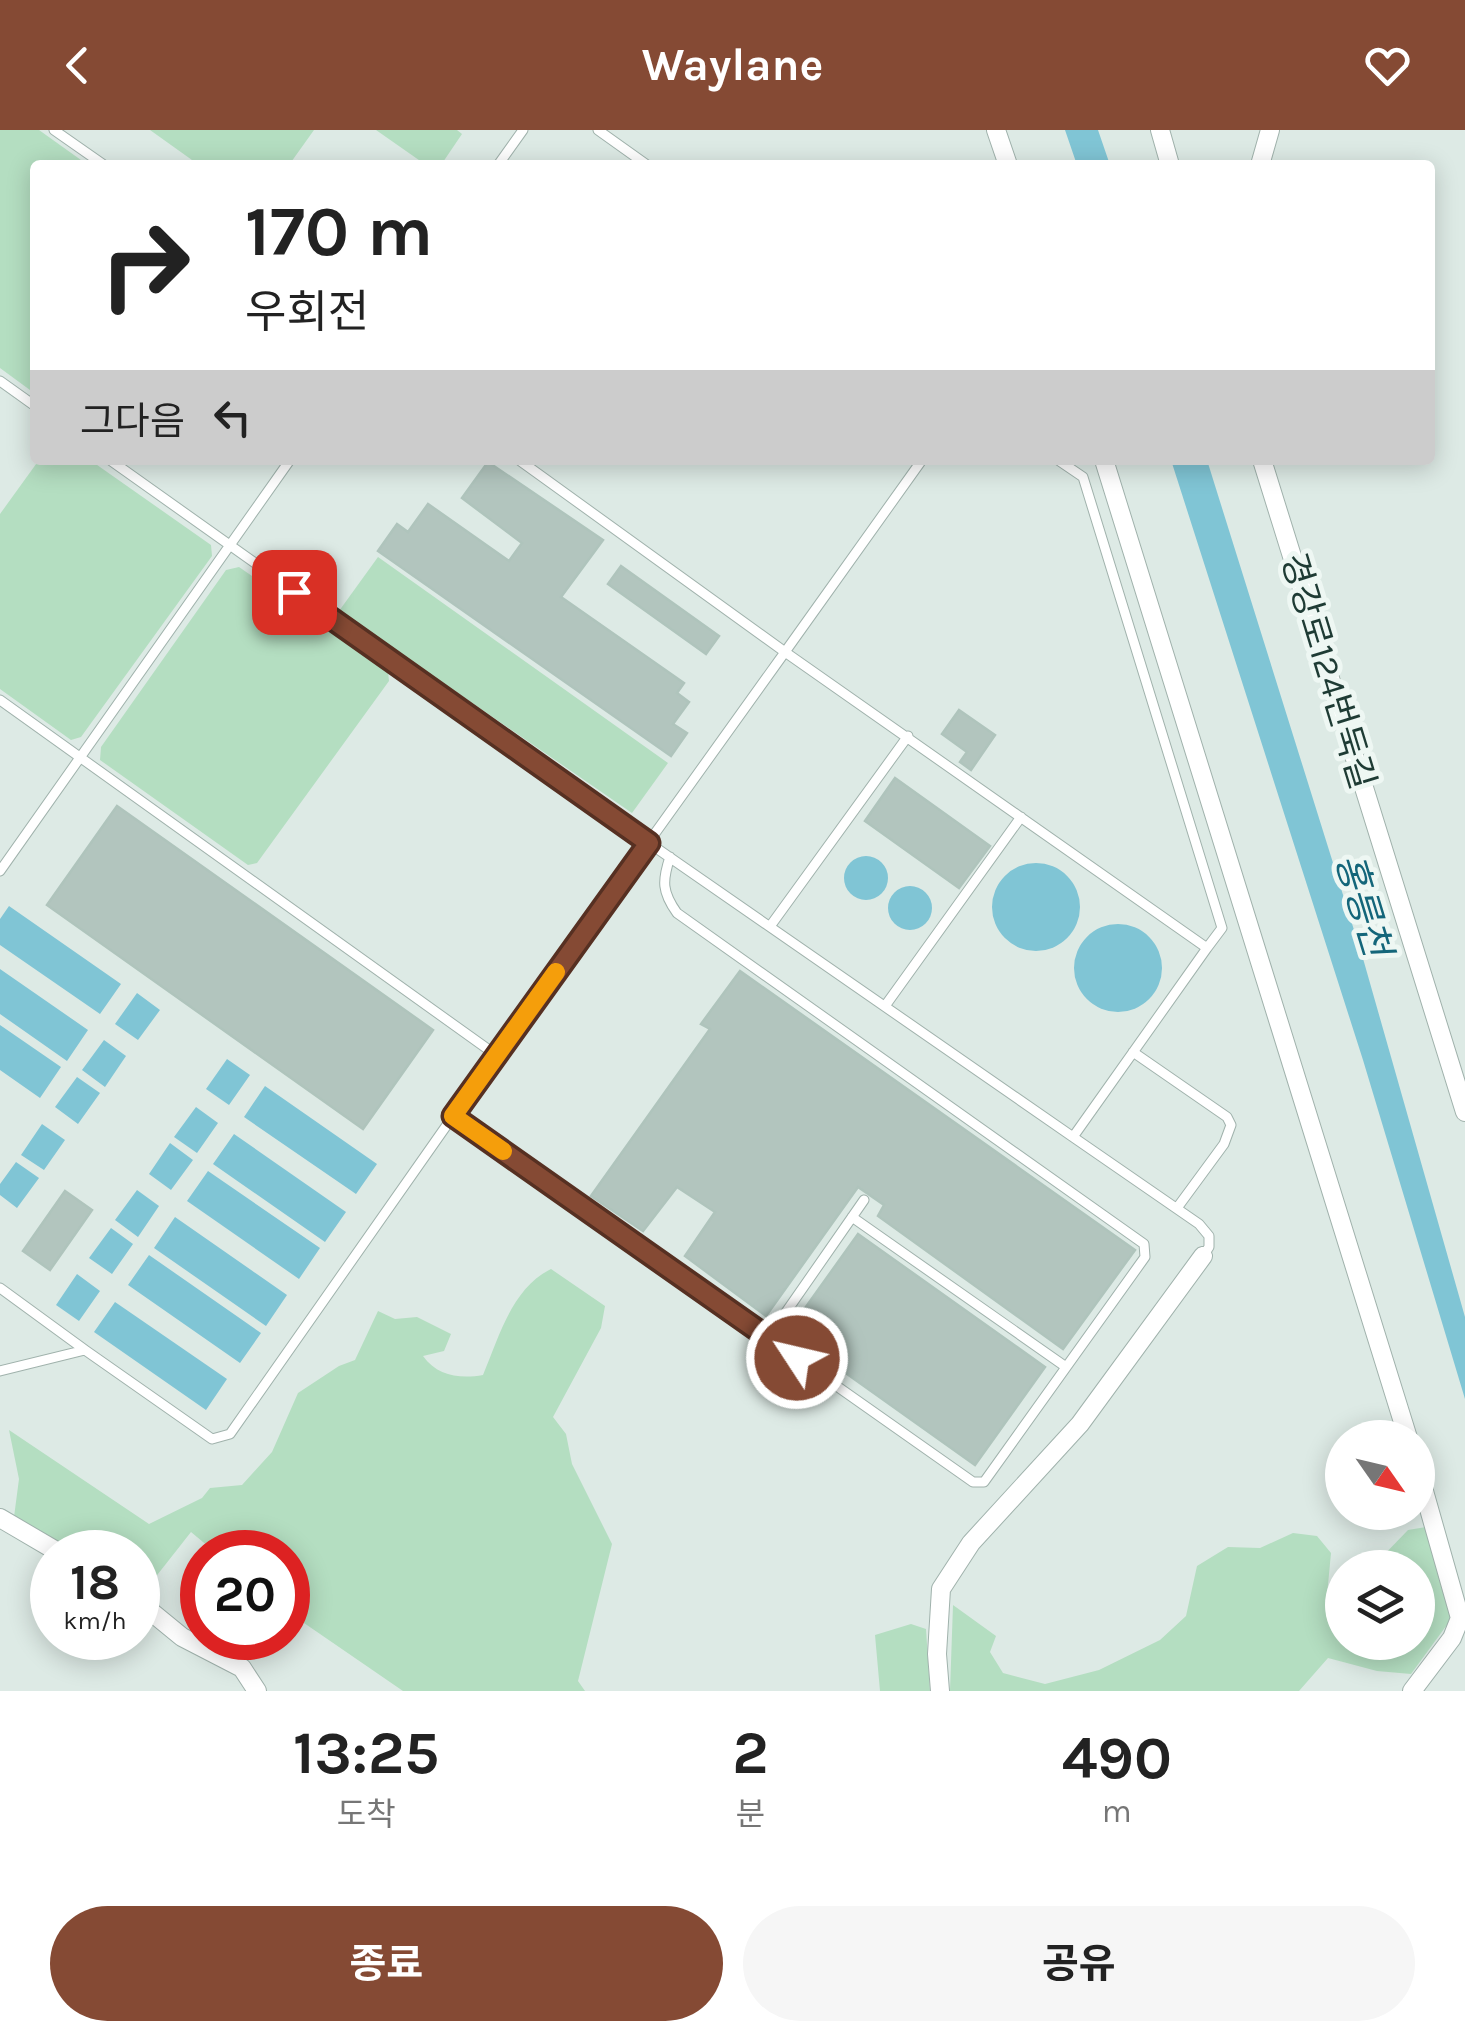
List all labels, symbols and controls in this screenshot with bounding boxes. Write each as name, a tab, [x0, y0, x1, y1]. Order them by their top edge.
icon: back	[50, 38, 105, 93]
icon: heart	[1360, 38, 1415, 93]
text: Waylane	[642, 39, 823, 91]
text: 170 m	[245, 191, 433, 273]
icon: right	[80, 200, 210, 330]
text: 우회전	[245, 286, 369, 338]
icon: left	[205, 390, 260, 445]
text: 그다음	[80, 399, 185, 444]
street label: 경강로124번둑길	[1273, 548, 1383, 794]
pin	[252, 550, 337, 635]
icon: arrive	[267, 565, 322, 620]
water label: 홍릉천	[1326, 848, 1401, 966]
position arrow	[745, 1306, 849, 1410]
north arrow	[1325, 1420, 1435, 1530]
map controls	[1325, 1420, 1435, 1660]
speed limit sign: 20	[180, 1530, 310, 1660]
button: layers	[1325, 1550, 1435, 1660]
text: 18	[70, 1553, 120, 1612]
text: km/h	[63, 1606, 127, 1635]
text: 13:25	[293, 1718, 439, 1788]
text: 2	[732, 1718, 769, 1788]
text: 490	[1062, 1723, 1172, 1793]
text: m	[1102, 1793, 1132, 1830]
text: 도착	[337, 1796, 396, 1833]
text: 분	[736, 1796, 765, 1833]
button: 종료	[50, 1906, 723, 2021]
button: 공유	[743, 1906, 1415, 2021]

